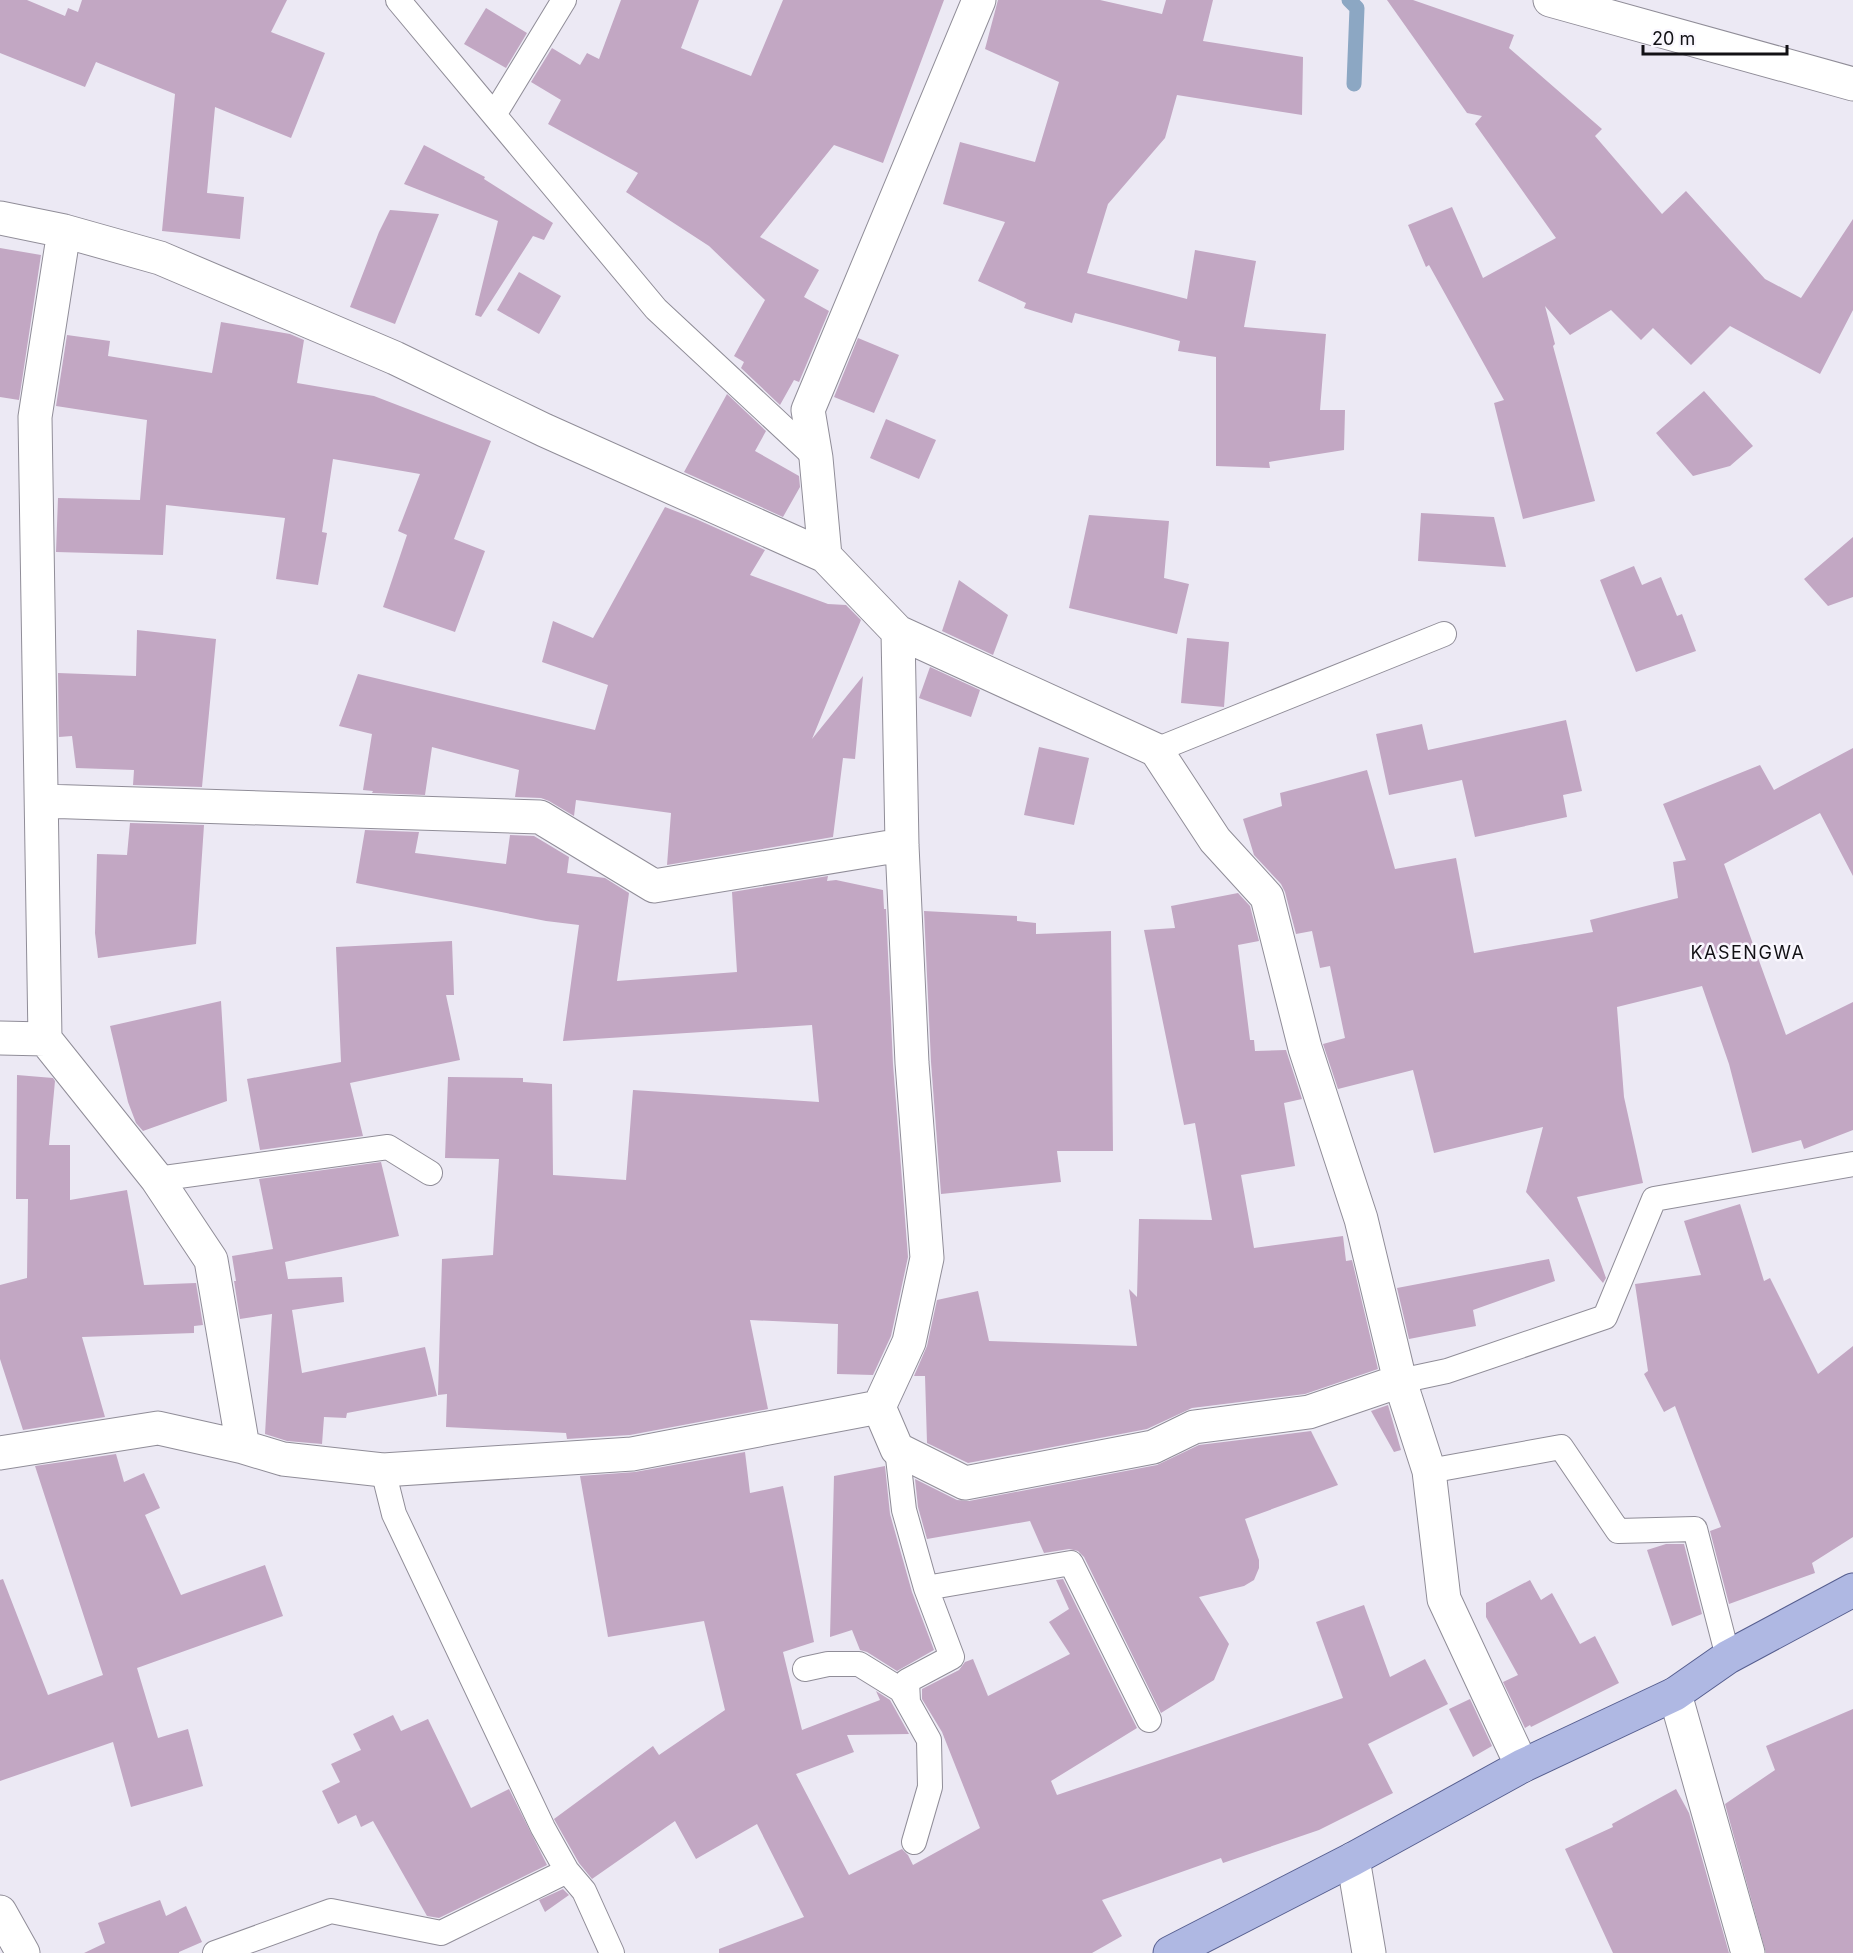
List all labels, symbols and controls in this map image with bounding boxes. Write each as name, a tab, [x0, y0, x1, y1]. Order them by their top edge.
scale bar	[1643, 18, 1787, 56]
text: 20 m	[1652, 28, 1695, 49]
district label: KASENGWA	[1690, 942, 1806, 963]

